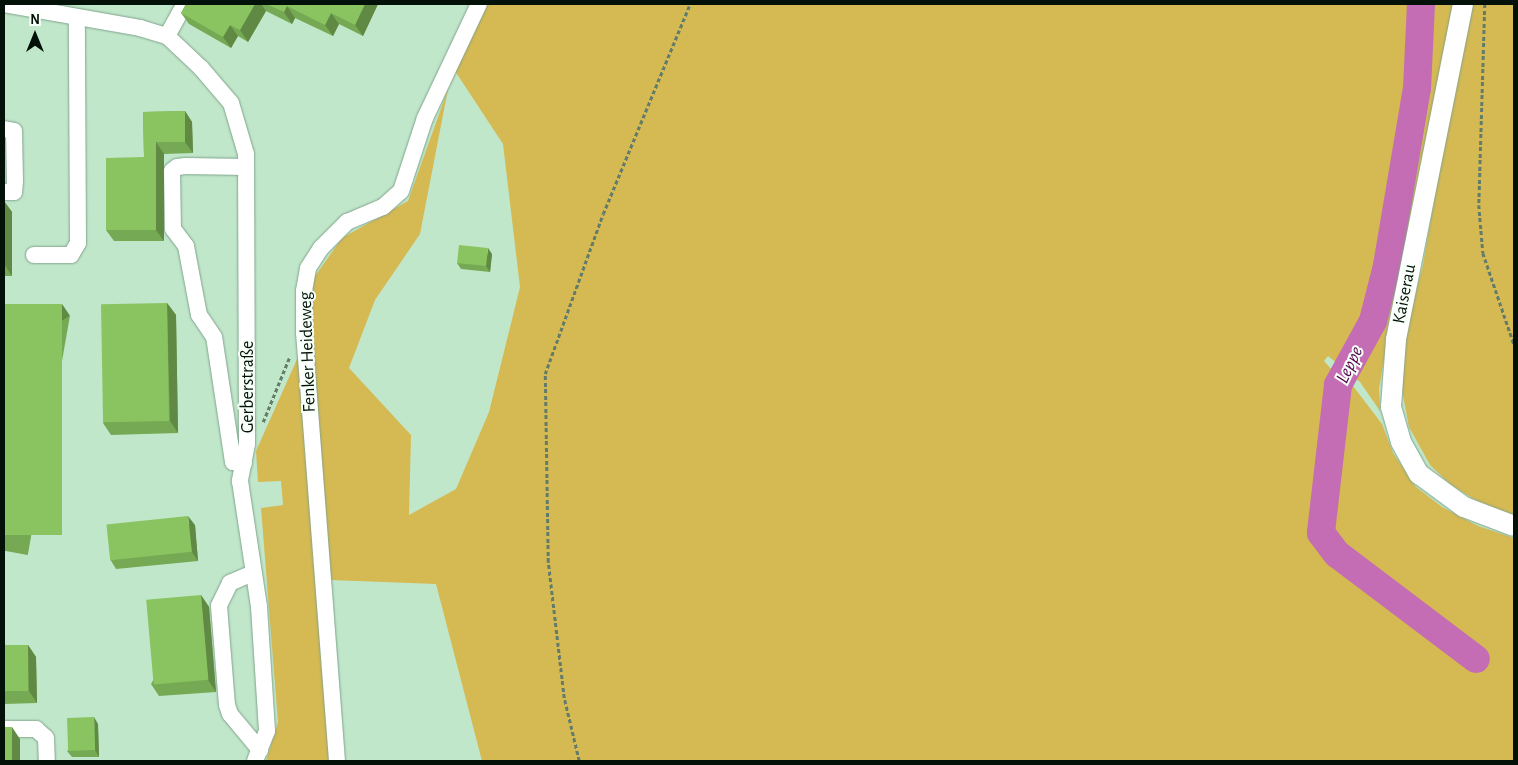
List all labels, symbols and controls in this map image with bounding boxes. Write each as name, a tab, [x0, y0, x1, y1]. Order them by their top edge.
north arrow	[10, 10, 60, 60]
text: N	[30, 13, 40, 27]
street label: Kaiserau	[1389, 262, 1421, 326]
street label: Fenker Heideweg	[295, 291, 321, 413]
street label: Gerberstraße	[237, 341, 259, 433]
water label: Leppe	[1331, 343, 1369, 387]

